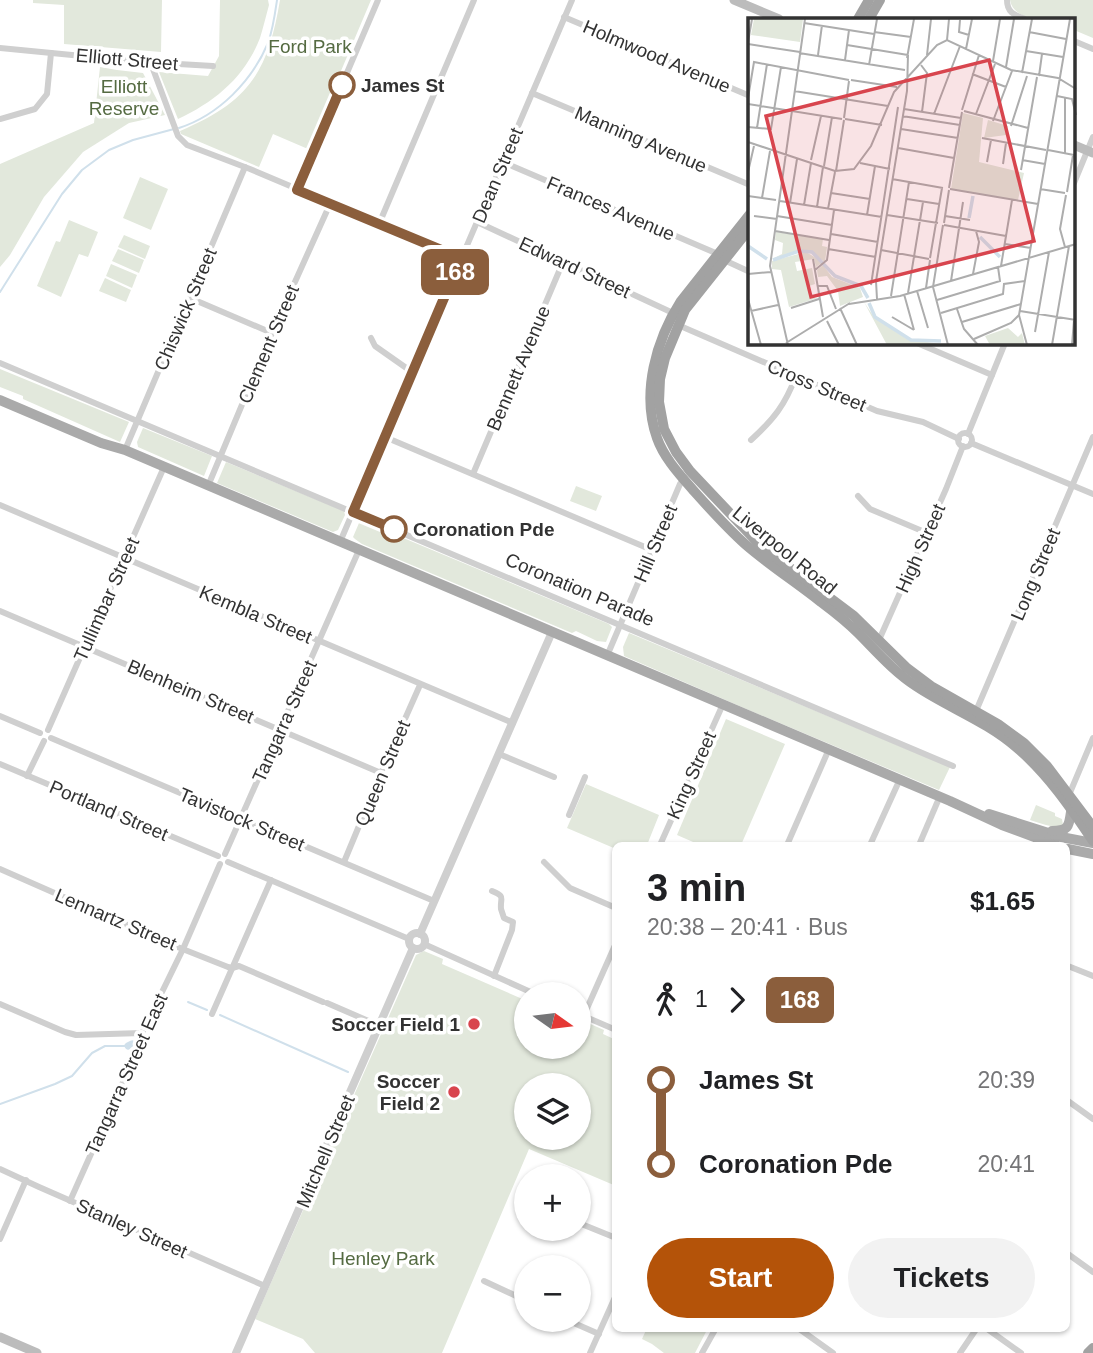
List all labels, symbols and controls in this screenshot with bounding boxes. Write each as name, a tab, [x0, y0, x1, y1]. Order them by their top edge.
street label: Holmwood Avenue	[580, 16, 734, 97]
inset map	[748, 18, 1076, 345]
park label: Ford Park	[268, 36, 352, 57]
street label: Elliott Street	[75, 45, 180, 74]
marker: James St	[329, 72, 355, 98]
place label: James St	[361, 75, 445, 96]
park label: Elliott Reserve	[89, 76, 159, 119]
street label: Manning Avenue	[572, 102, 710, 177]
street label: Dean Street	[468, 124, 527, 226]
street label: Frances Avenue	[544, 172, 678, 245]
street label: Edward Street	[516, 232, 634, 303]
street label: Chiswick Street	[150, 244, 221, 374]
line badge: 168	[415, 249, 495, 295]
text: 168	[435, 258, 475, 285]
street label: Clement Street	[234, 281, 303, 407]
street label: Bennett Avenue	[483, 302, 554, 434]
street label: Cross Street	[764, 355, 870, 416]
street label: High Street	[892, 500, 950, 596]
street label: Hill Street	[630, 501, 681, 585]
street label: Liverpool Road	[728, 502, 841, 599]
marker: Coronation Pde	[381, 516, 407, 542]
place label: Coronation Pde	[413, 519, 554, 540]
street label: Long Street	[1007, 524, 1065, 624]
street label: Tullimbar Street	[70, 533, 143, 664]
street label: Coronation Parade	[502, 549, 657, 630]
street label: Kembla Street	[196, 581, 316, 648]
street label: Blenheim Street	[124, 655, 258, 728]
street label: Tangarra Street	[248, 656, 321, 785]
street label: Queen Street	[351, 716, 414, 829]
street label: King Street	[663, 727, 720, 822]
street label: Portland Street	[46, 776, 172, 845]
street label: Tavistock Street	[176, 784, 308, 856]
text: 3 min	[647, 867, 746, 909]
street label: Lennartz Street	[52, 884, 180, 955]
text: $1.65	[970, 886, 1035, 916]
text: 20:38 – 20:41 · Bus	[647, 914, 848, 940]
icon: walk	[647, 981, 685, 1019]
icon: forward	[718, 981, 756, 1019]
north arrow	[514, 982, 592, 1059]
map controls	[514, 982, 591, 1332]
text: 1	[695, 986, 708, 1012]
text: 168	[780, 986, 820, 1013]
street label: Tangarra Street East	[81, 990, 172, 1158]
place label: Soccer Field 1	[331, 1014, 460, 1035]
marker: Soccer Field 1	[466, 1016, 482, 1032]
text: James St	[699, 1065, 813, 1095]
text: 20:39	[977, 1067, 1035, 1093]
place label: Soccer Field 2	[377, 1071, 441, 1114]
button: layers	[514, 1073, 591, 1150]
marker: Soccer Field 2	[446, 1084, 462, 1100]
street label: Mitchell Street	[292, 1091, 359, 1211]
text: Coronation Pde	[699, 1149, 893, 1179]
text: 20:41	[977, 1151, 1035, 1177]
button: +	[514, 1164, 591, 1241]
street label: Stanley Street	[73, 1195, 191, 1263]
button: Start	[647, 1238, 834, 1318]
button: Tickets	[848, 1238, 1035, 1318]
park label: Henley Park	[331, 1248, 435, 1269]
button: −	[514, 1255, 591, 1332]

